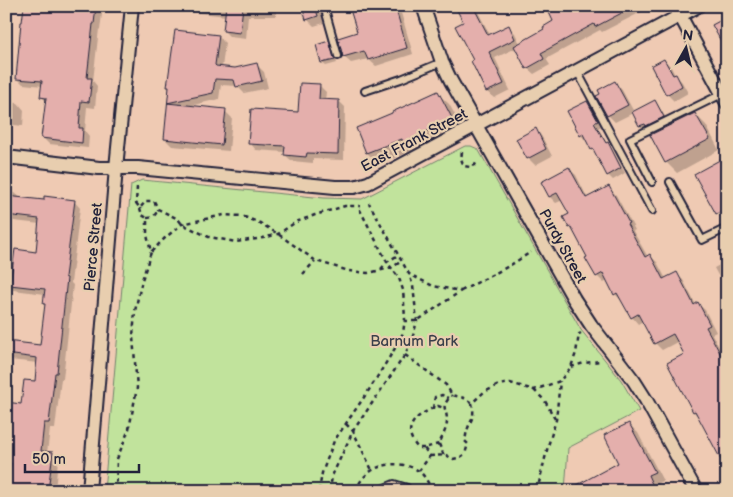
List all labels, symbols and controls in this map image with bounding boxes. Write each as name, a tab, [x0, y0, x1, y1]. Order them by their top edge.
north arrow	[660, 22, 710, 72]
text: N	[681, 26, 694, 45]
street label: East Frank Street	[358, 104, 471, 176]
street label: Pierce Street	[80, 202, 107, 292]
street label: Purdy Street	[534, 206, 591, 287]
park label: Barnum Park	[370, 332, 458, 351]
scale bar	[25, 442, 139, 474]
text: 50 m	[32, 450, 66, 469]

